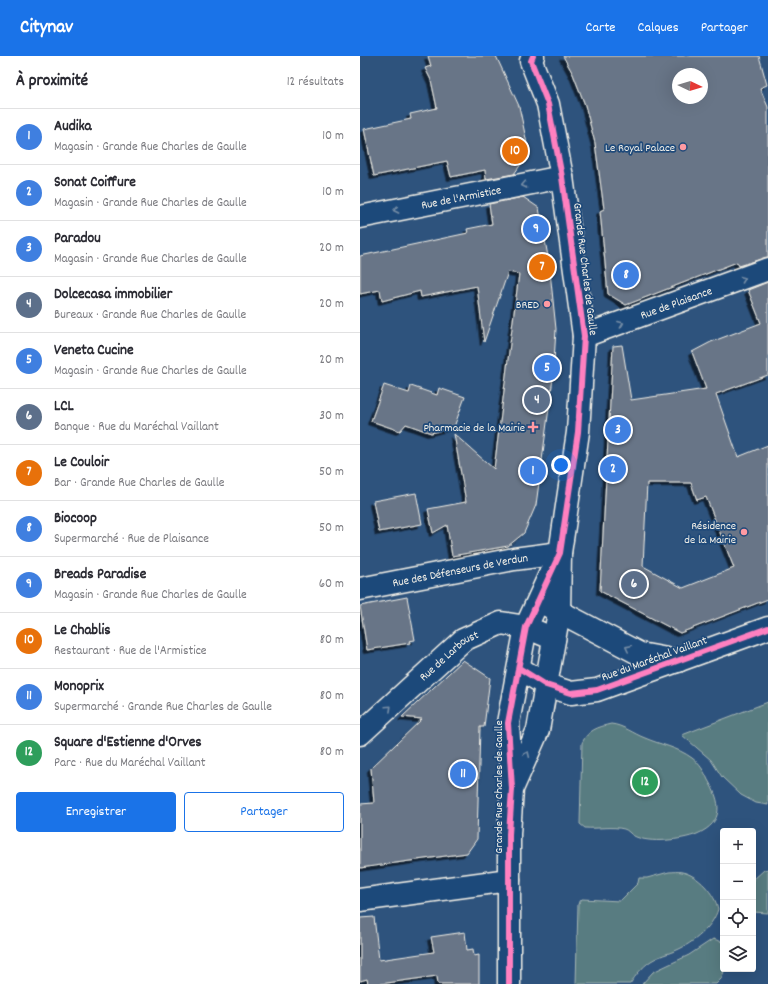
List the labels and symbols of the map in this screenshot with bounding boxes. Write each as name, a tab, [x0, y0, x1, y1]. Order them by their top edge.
north arrow	[672, 68, 708, 104]
pin: 10	[502, 136, 528, 166]
place label: Le Royal Palace	[605, 140, 675, 157]
marker: Le Royal Palace	[678, 142, 688, 152]
one-way arrow	[521, 180, 527, 188]
street label: Rue de l'Armistice	[420, 182, 503, 215]
street label: Grande Rue Charles de Gaulle	[568, 202, 601, 336]
one-way arrow	[393, 205, 399, 214]
pin: 9	[523, 214, 549, 244]
pin: 7	[529, 252, 555, 282]
pin: 8	[613, 260, 639, 290]
one-way arrow	[740, 275, 747, 283]
street label: Rue de Plaisance	[638, 283, 715, 325]
place label: BRED	[516, 297, 539, 314]
marker: BRED	[542, 299, 552, 309]
one-way arrow	[618, 321, 625, 329]
pin: 5	[534, 353, 560, 383]
pin: 4	[524, 385, 550, 415]
pin: 3	[605, 415, 631, 445]
place label: Pharmacie de la Mairie	[423, 420, 525, 437]
marker: Pharmacie de la Mairie	[528, 422, 538, 432]
pin: 2	[600, 454, 626, 484]
your location	[551, 455, 571, 475]
pin: 1	[520, 456, 546, 486]
place label: Résidence de la Mairie	[684, 518, 736, 549]
marker: Résidence de la Mairie	[739, 527, 749, 537]
street label: Rue des Défenseurs de Verdun	[391, 550, 530, 592]
pin: 6	[621, 569, 647, 599]
street label: Rue de Larboust	[416, 627, 482, 686]
street label: Rue du Maréchal Vaillant	[599, 632, 710, 686]
one-way arrow	[625, 645, 632, 653]
one-way arrow	[384, 705, 392, 712]
street label: Grande Rue Charles de Gaulle	[491, 720, 508, 854]
one-way arrow	[523, 750, 531, 757]
pin: 11	[450, 759, 476, 789]
pin: 12	[632, 767, 658, 797]

